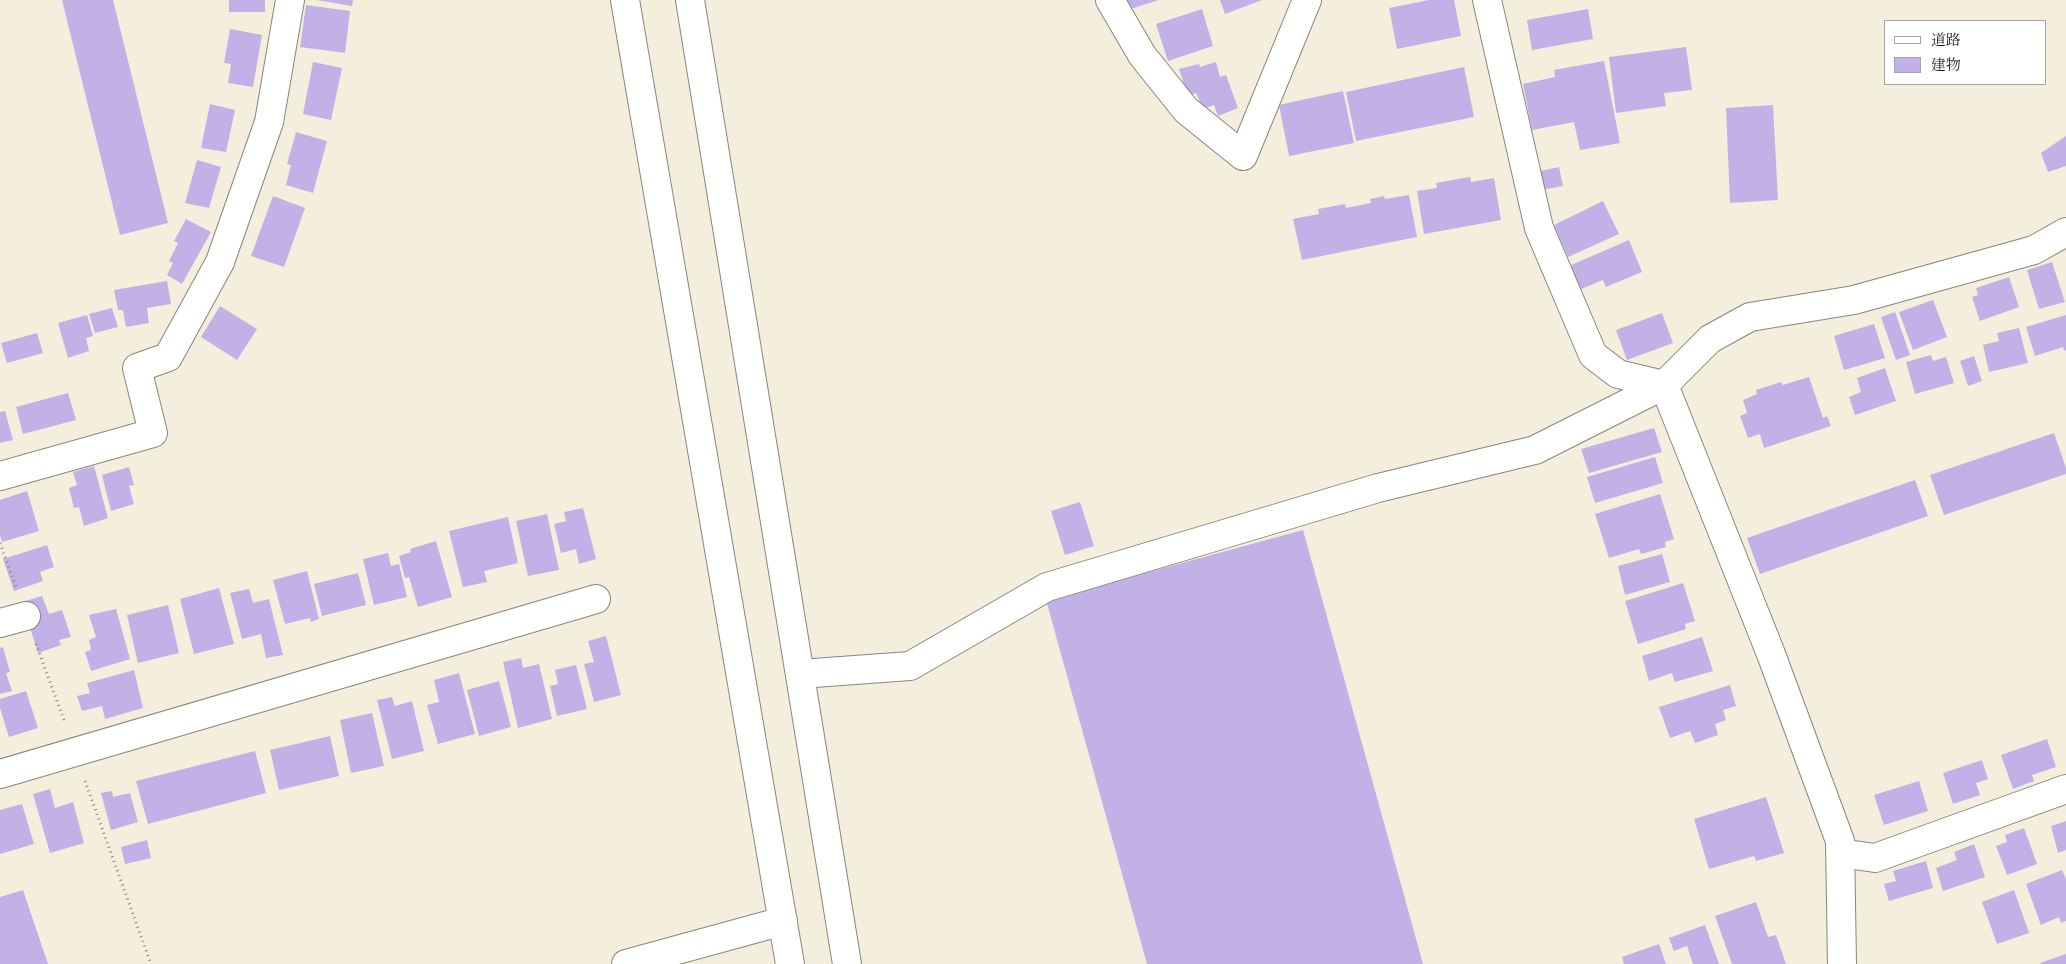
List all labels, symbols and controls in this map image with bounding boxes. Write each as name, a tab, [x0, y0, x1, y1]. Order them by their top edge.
legend	[1884, 20, 2046, 85]
text: 道路	[1931, 31, 1961, 52]
text: 建物	[1931, 56, 1961, 77]

